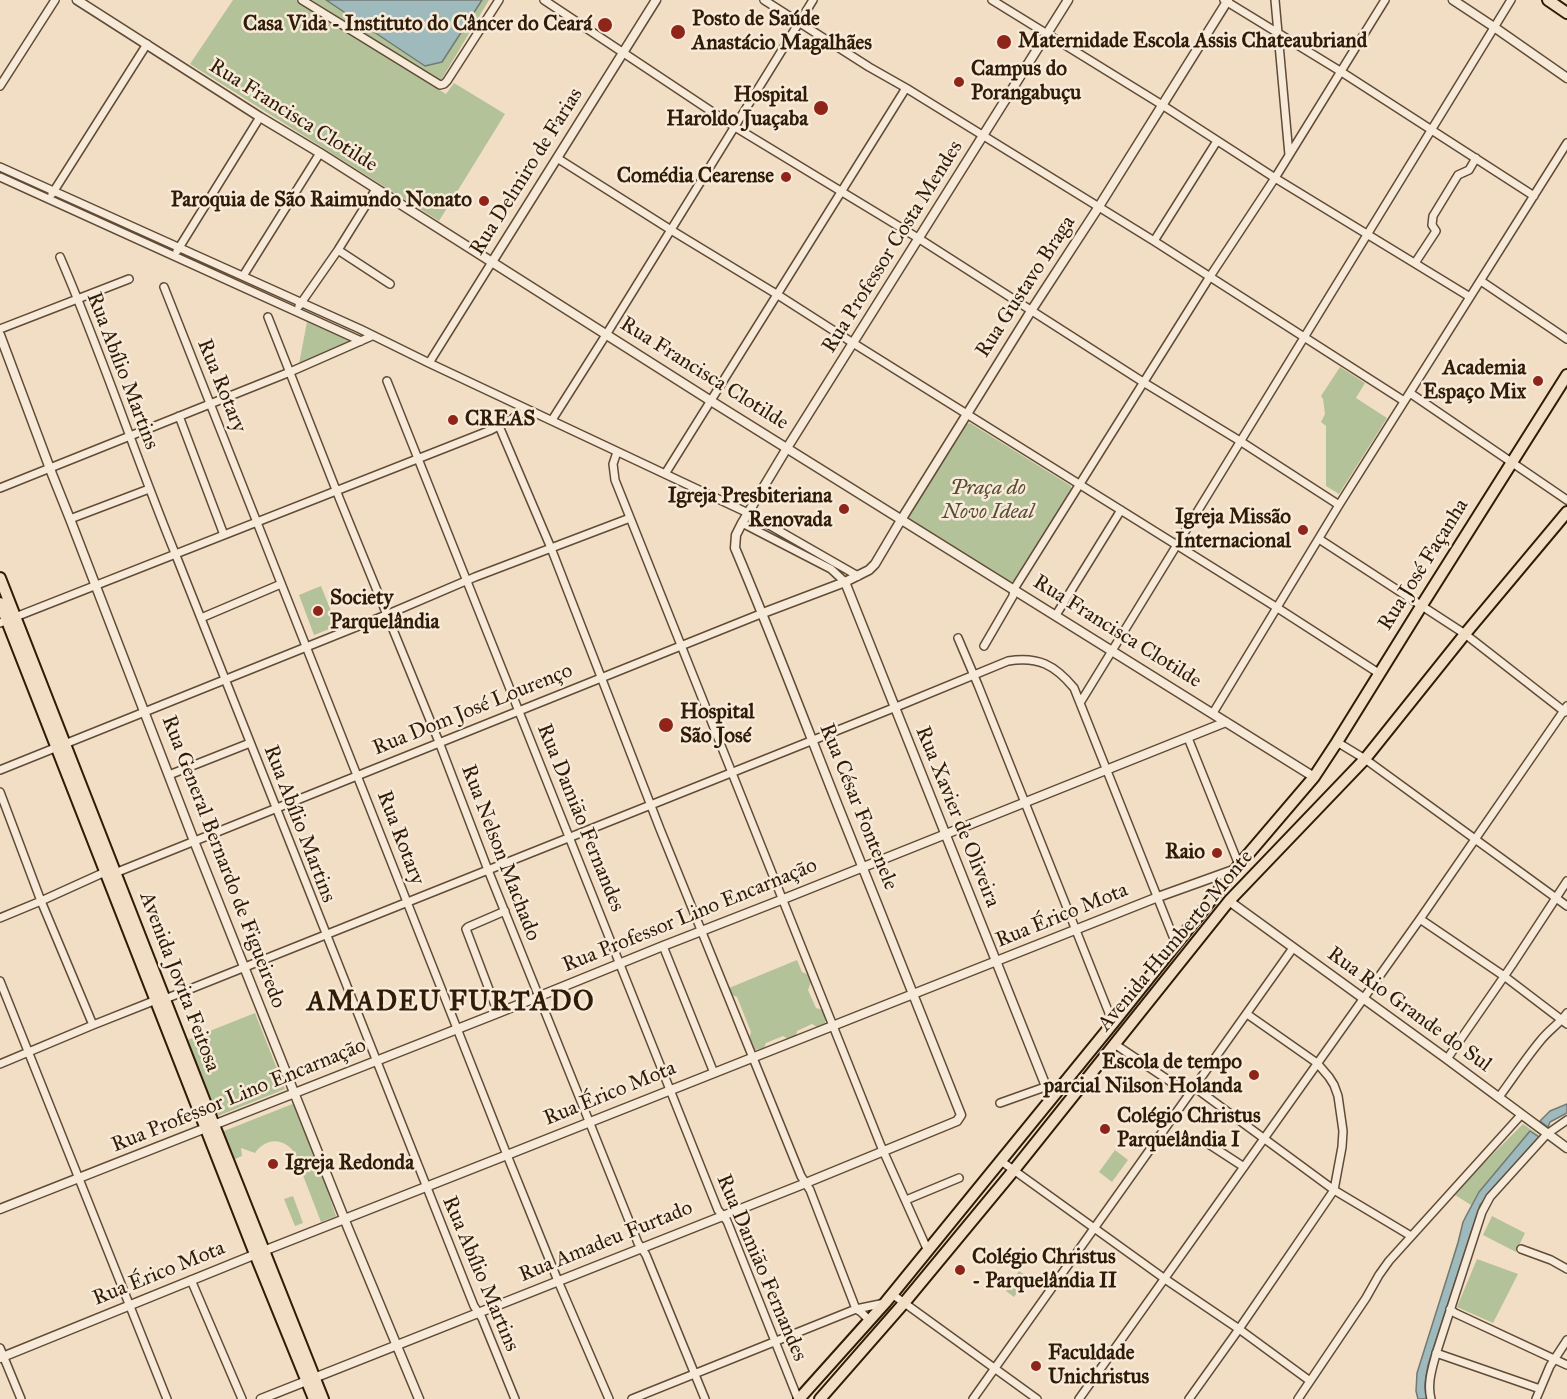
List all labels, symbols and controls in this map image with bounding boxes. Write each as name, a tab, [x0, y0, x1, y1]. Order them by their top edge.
place label: Posto de Saúde Anastácio Magalhães	[692, 7, 872, 57]
place label: Casa Vida - Instituto do Câncer do Ceará	[243, 12, 592, 38]
marker: Casa Vida - Instituto do Câncer do Ceará	[596, 16, 614, 34]
marker: Posto de Saúde Anastácio Magalhães	[669, 23, 687, 41]
place label: Maternidade Escola Assis Chateaubriand	[1018, 29, 1367, 55]
marker: Maternidade Escola Assis Chateaubriand	[995, 33, 1013, 51]
street label: Rua Francisca Clotilde	[204, 54, 382, 178]
place label: Campus do Porangabuçu	[971, 57, 1081, 107]
marker: Campus do Porangabuçu	[952, 75, 966, 89]
place label: Hospital Haroldo Juaçaba	[666, 83, 808, 133]
street label: Rua Delmiro de Farias	[465, 84, 589, 260]
marker: Hospital Haroldo Juaçaba	[812, 99, 830, 117]
street label: Rua Professor Costa Mendes	[817, 136, 969, 358]
place label: Comédia Cearense	[617, 164, 774, 190]
marker: Comédia Cearense	[779, 170, 793, 184]
place label: Paroquia de São Raimundo Nonato	[171, 188, 472, 214]
marker: Paroquia de São Raimundo Nonato	[477, 194, 491, 208]
street label: Rua Gustavo Braga	[971, 211, 1081, 363]
street label: Rua Abílio Martins	[80, 289, 164, 453]
street label: Rua Francisca Clotilde	[615, 312, 793, 436]
street label: Rua Rotary	[191, 336, 251, 436]
place label: Academia Espaço Mix	[1423, 356, 1526, 406]
marker: Academia Espaço Mix	[1531, 374, 1545, 388]
place label: CREAS	[465, 407, 535, 433]
marker: CREAS	[446, 413, 460, 427]
park label: Praça do Novo Ideal	[942, 476, 1034, 526]
place label: Igreja Presbiteriana Renovada	[668, 484, 832, 534]
street label: Rua José Façanha	[1373, 494, 1475, 636]
marker: Igreja Presbiteriana Renovada	[837, 502, 851, 516]
place label: Igreja Missão Internacional	[1175, 505, 1291, 555]
marker: Igreja Missão Internacional	[1296, 523, 1310, 537]
street label: Rua Francisca Clotilde	[1028, 570, 1206, 694]
place label: Society Parquelândia	[330, 586, 439, 636]
marker: Society Parquelândia	[311, 604, 325, 618]
street label: Rua Dom José Lourenço	[369, 658, 577, 762]
place label: Hospital São José	[680, 700, 754, 750]
street label: Rua General Bernardo de Figueiredo	[155, 712, 291, 1012]
marker: Hospital São José	[657, 716, 675, 734]
street label: Rua Damião Fernandes	[531, 720, 629, 916]
street label: Rua César Fontenele	[813, 720, 903, 894]
street label: Rua Xavier de Oliveira	[909, 723, 1005, 911]
street label: Rua Abílio Martins	[257, 742, 341, 906]
street label: Rua Nelson Machado	[455, 761, 545, 945]
street label: Rua Rotary	[371, 787, 429, 889]
place label: Raio	[1165, 840, 1205, 866]
street label: Avenida Humberto Monte	[1093, 845, 1259, 1037]
marker: Raio	[1210, 846, 1224, 860]
street label: Rua Professor Lino Encarnação	[559, 853, 821, 979]
street label: Rua Érico Mota	[992, 878, 1132, 954]
street label: Avenida Jovita Feitosa	[133, 889, 225, 1075]
street label: Rua Rio Grande do Sul	[1322, 942, 1496, 1078]
district label: AMADEU FURTADO	[307, 987, 595, 1019]
street label: Rua Professor Lino Encarnação	[108, 1033, 370, 1159]
place label: Escola de tempo parcial Nilson Holanda	[1044, 1050, 1242, 1100]
street label: Rua Érico Mota	[540, 1056, 680, 1132]
marker: Escola de tempo parcial Nilson Holanda	[1247, 1068, 1261, 1082]
place label: Colégio Christus Parquelândia I	[1117, 1104, 1261, 1154]
marker: Colégio Christus Parquelândia I	[1098, 1122, 1112, 1136]
place label: Igreja Redonda	[285, 1151, 414, 1177]
marker: Igreja Redonda	[266, 1157, 280, 1171]
street label: Rua Damião Fernandes	[710, 1171, 812, 1365]
street label: Rua Abílio Martins	[436, 1192, 524, 1356]
street label: Rua Amadeu Furtado	[516, 1196, 696, 1288]
street label: Rua Érico Mota	[89, 1236, 229, 1312]
place label: Colégio Christus - Parquelândia II	[972, 1245, 1117, 1295]
marker: Colégio Christus - Parquelândia II	[953, 1263, 967, 1277]
place label: Faculdade Unichristus	[1048, 1341, 1149, 1391]
marker: Faculdade Unichristus	[1029, 1359, 1043, 1373]

